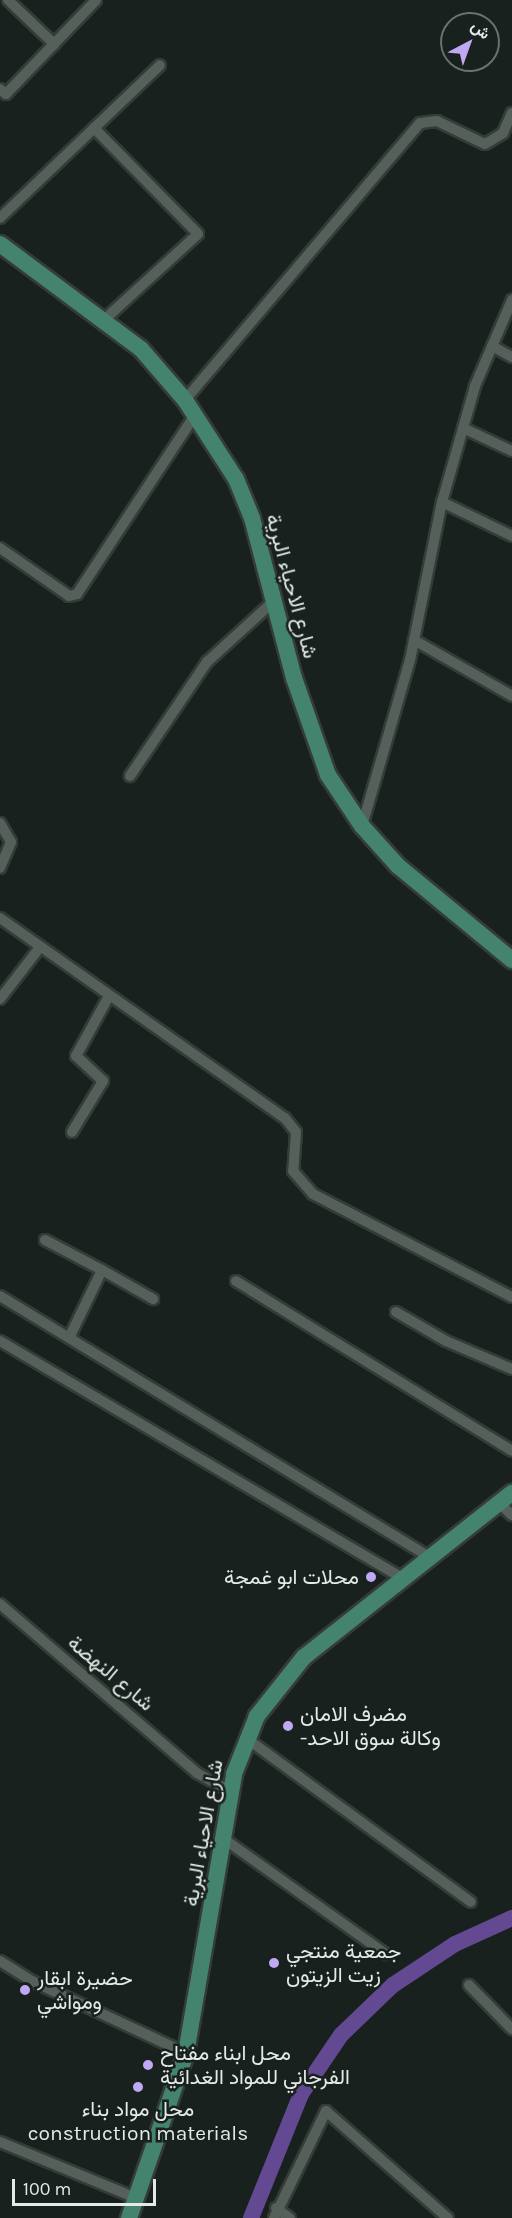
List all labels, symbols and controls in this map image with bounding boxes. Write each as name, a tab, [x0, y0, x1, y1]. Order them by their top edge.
north arrow	[440, 12, 500, 72]
text: ش	[467, 16, 494, 43]
street label: شارع الاحياء البرية	[261, 511, 323, 661]
place label: محلات ابو غمجة	[224, 1564, 359, 1590]
marker: محلات ابو غمجة	[364, 1570, 378, 1584]
street label: شارع النهضة	[63, 1630, 159, 1716]
place label: مضرف الامان -وكالة سوق الاحد	[300, 1701, 441, 1751]
marker: مضرف الامان -وكالة سوق الاحد	[281, 1719, 295, 1733]
street label: شارع الاحياء البرية	[178, 1758, 228, 1908]
place label: جمعية منتجي زيت الزيتون	[286, 1938, 401, 1988]
marker: جمعية منتجي زيت الزيتون	[267, 1956, 281, 1970]
place label: حضيرة ابقار ومواشي	[37, 1965, 133, 2015]
marker: حضيرة ابقار ومواشي	[18, 1983, 32, 1997]
place label: محل ابناء مفتاح الفرجاني للمواد الغدائية	[160, 2040, 350, 2090]
marker: محل ابناء مفتاح الفرجاني للمواد الغدائية	[141, 2058, 155, 2072]
marker: محل مواد بناء construction materials	[131, 2080, 145, 2094]
place label: محل مواد بناء construction materials	[28, 2096, 248, 2146]
scale bar	[15, 2167, 159, 2205]
text: 100 m	[23, 2178, 71, 2200]

